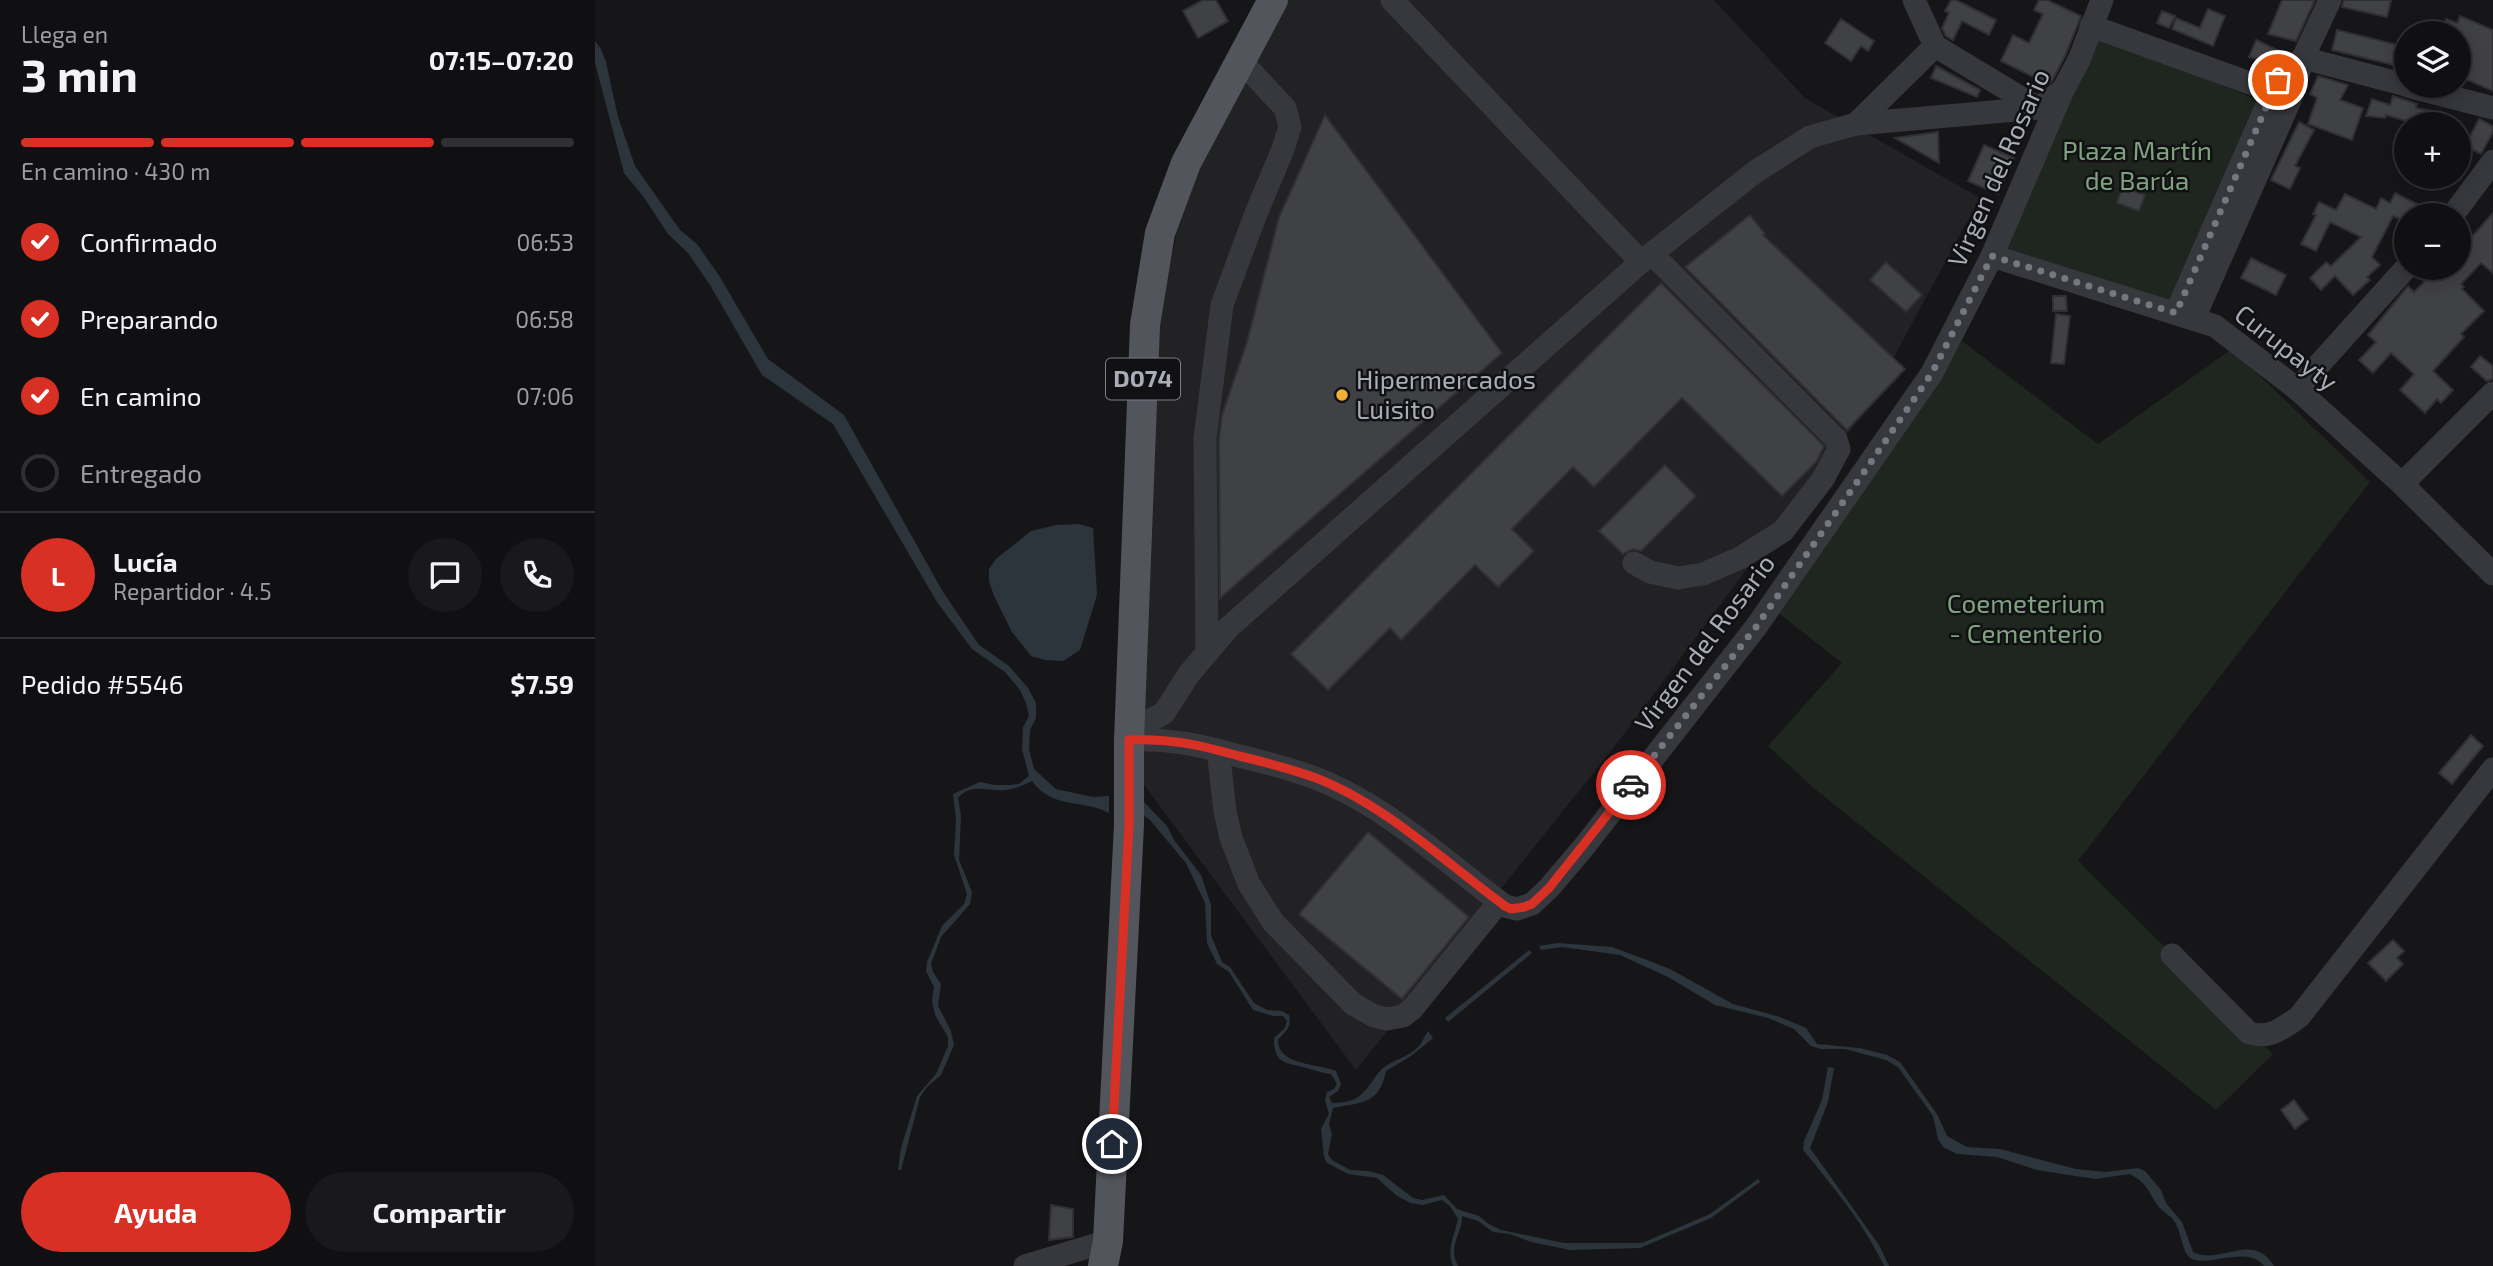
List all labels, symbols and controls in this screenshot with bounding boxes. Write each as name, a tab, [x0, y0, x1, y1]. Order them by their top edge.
text: Llega en	[21, 20, 108, 48]
map controls	[2394, 21, 2471, 280]
button: layers	[2394, 21, 2471, 98]
text: 07:15–07:20	[429, 44, 574, 75]
text: 3 min	[21, 46, 138, 101]
pin	[2248, 50, 2308, 110]
icon: bag	[2259, 61, 2297, 99]
street label: Virgen del Rosario	[1940, 64, 2055, 271]
button: +	[2394, 112, 2471, 189]
park label: Plaza Martín de Barúa	[2062, 134, 2212, 195]
text: En camino · 430 m	[21, 157, 210, 185]
button: −	[2394, 203, 2471, 280]
icon: check	[21, 223, 59, 261]
text: Confirmado	[80, 226, 218, 257]
text: 06:53	[516, 228, 574, 256]
street label: Curupayty	[2229, 297, 2345, 397]
icon: check	[21, 300, 59, 338]
text: Preparando	[80, 303, 218, 334]
text: 06:58	[515, 305, 574, 333]
road number: D074	[1106, 358, 1180, 400]
place label: Hipermercados Luisito	[1356, 363, 1536, 424]
icon: check	[21, 377, 59, 415]
text: En camino	[80, 380, 202, 411]
text: 07:06	[516, 382, 574, 410]
marker: Hipermercados Luisito	[1334, 387, 1350, 403]
text: Entregado	[80, 457, 202, 488]
button: chat	[408, 538, 482, 612]
button: phone	[500, 538, 574, 612]
text: Lucía	[113, 546, 178, 577]
street label: Virgen del Rosario	[1627, 548, 1780, 737]
text: L	[51, 560, 65, 591]
text: Repartidor · 4.5	[113, 577, 272, 605]
park label: Coemeterium - Cementerio	[1947, 587, 2105, 648]
text: Pedido #5546	[21, 668, 184, 699]
text: $7.59	[510, 668, 574, 699]
courier	[1596, 750, 1666, 820]
icon: car	[1612, 766, 1650, 804]
pin	[1082, 1114, 1142, 1174]
icon: home	[1093, 1125, 1131, 1163]
button: Ayuda	[21, 1172, 291, 1252]
button: Compartir	[305, 1172, 574, 1252]

